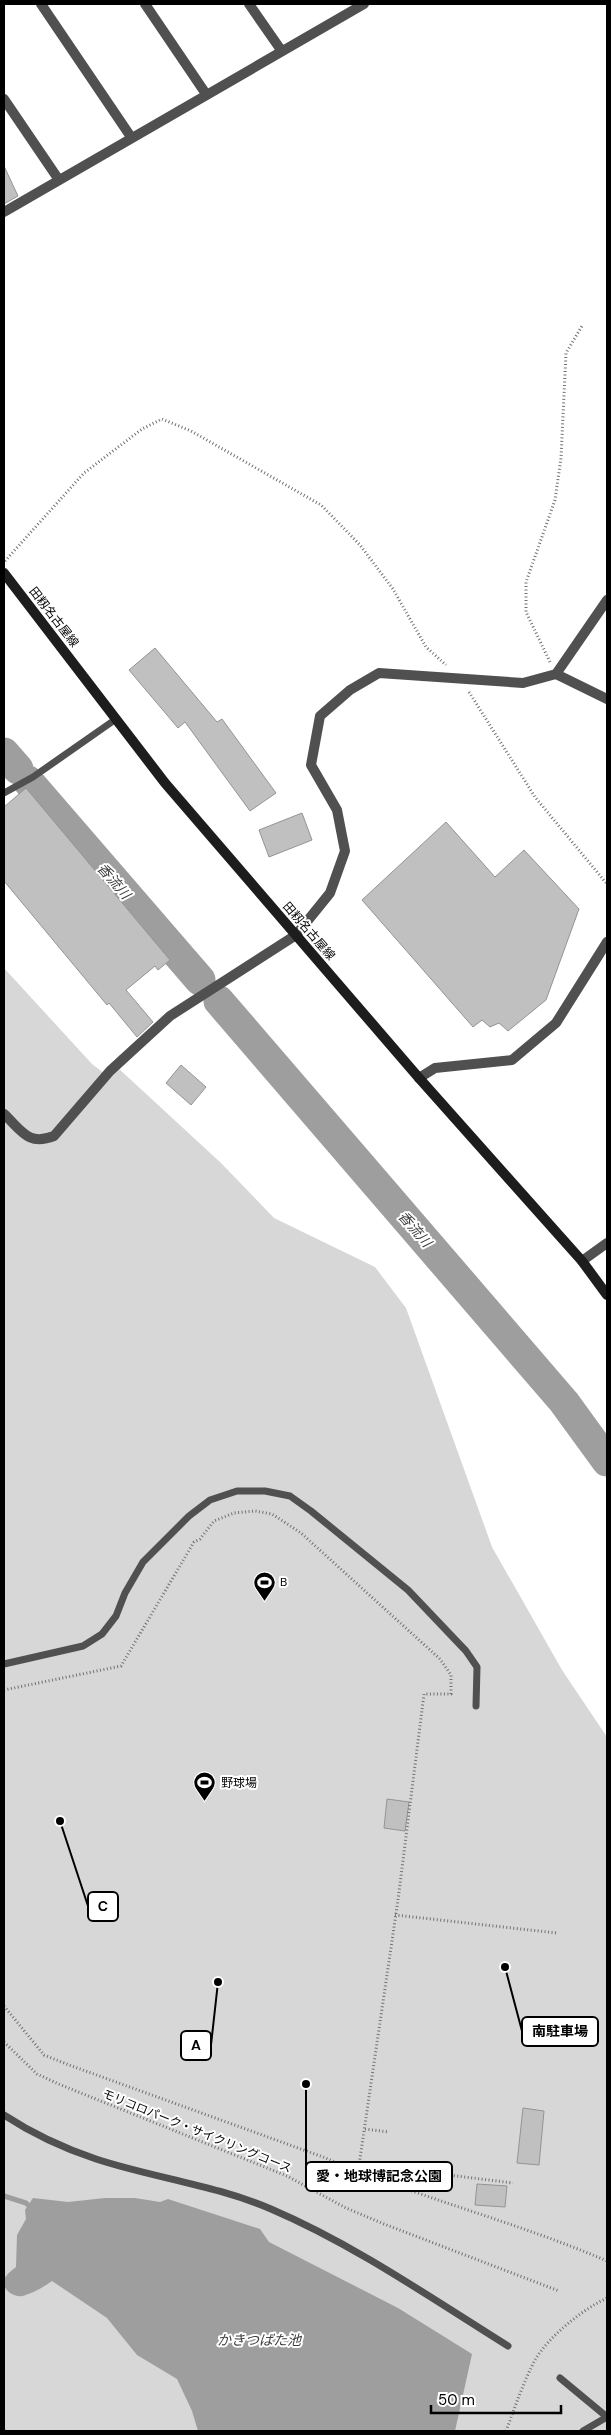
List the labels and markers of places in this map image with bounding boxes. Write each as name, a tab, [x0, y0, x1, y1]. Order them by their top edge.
sports icon: B	[252, 1570, 276, 1601]
place label: B	[280, 1574, 287, 1590]
sports icon: 野球場	[193, 1771, 217, 1802]
place label: 野球場	[221, 1775, 257, 1791]
callout: C	[88, 1892, 118, 1921]
callout: 南駐車場	[522, 2017, 598, 2046]
callout: A	[181, 2031, 211, 2060]
callout: 愛・地球博記念公園	[306, 2162, 452, 2191]

